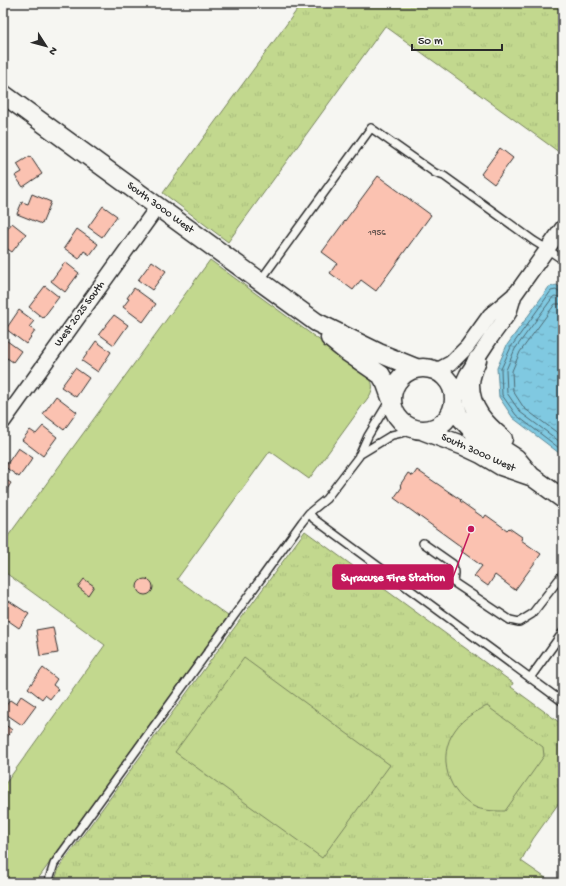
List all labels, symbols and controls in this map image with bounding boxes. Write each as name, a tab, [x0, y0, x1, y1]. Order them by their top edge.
north arrow	[26, 26, 66, 66]
scale bar	[412, 26, 502, 52]
text: 50 m	[418, 35, 443, 49]
text: N	[46, 44, 59, 57]
street label: South 3000 West	[124, 180, 197, 237]
house number: 1956	[367, 228, 386, 239]
street label: West 2025 South	[52, 279, 108, 349]
street label: South 3000 West	[439, 431, 518, 475]
callout: Syracuse Fire Station	[333, 565, 453, 589]
text: Syracuse Fire Station	[341, 572, 445, 586]

